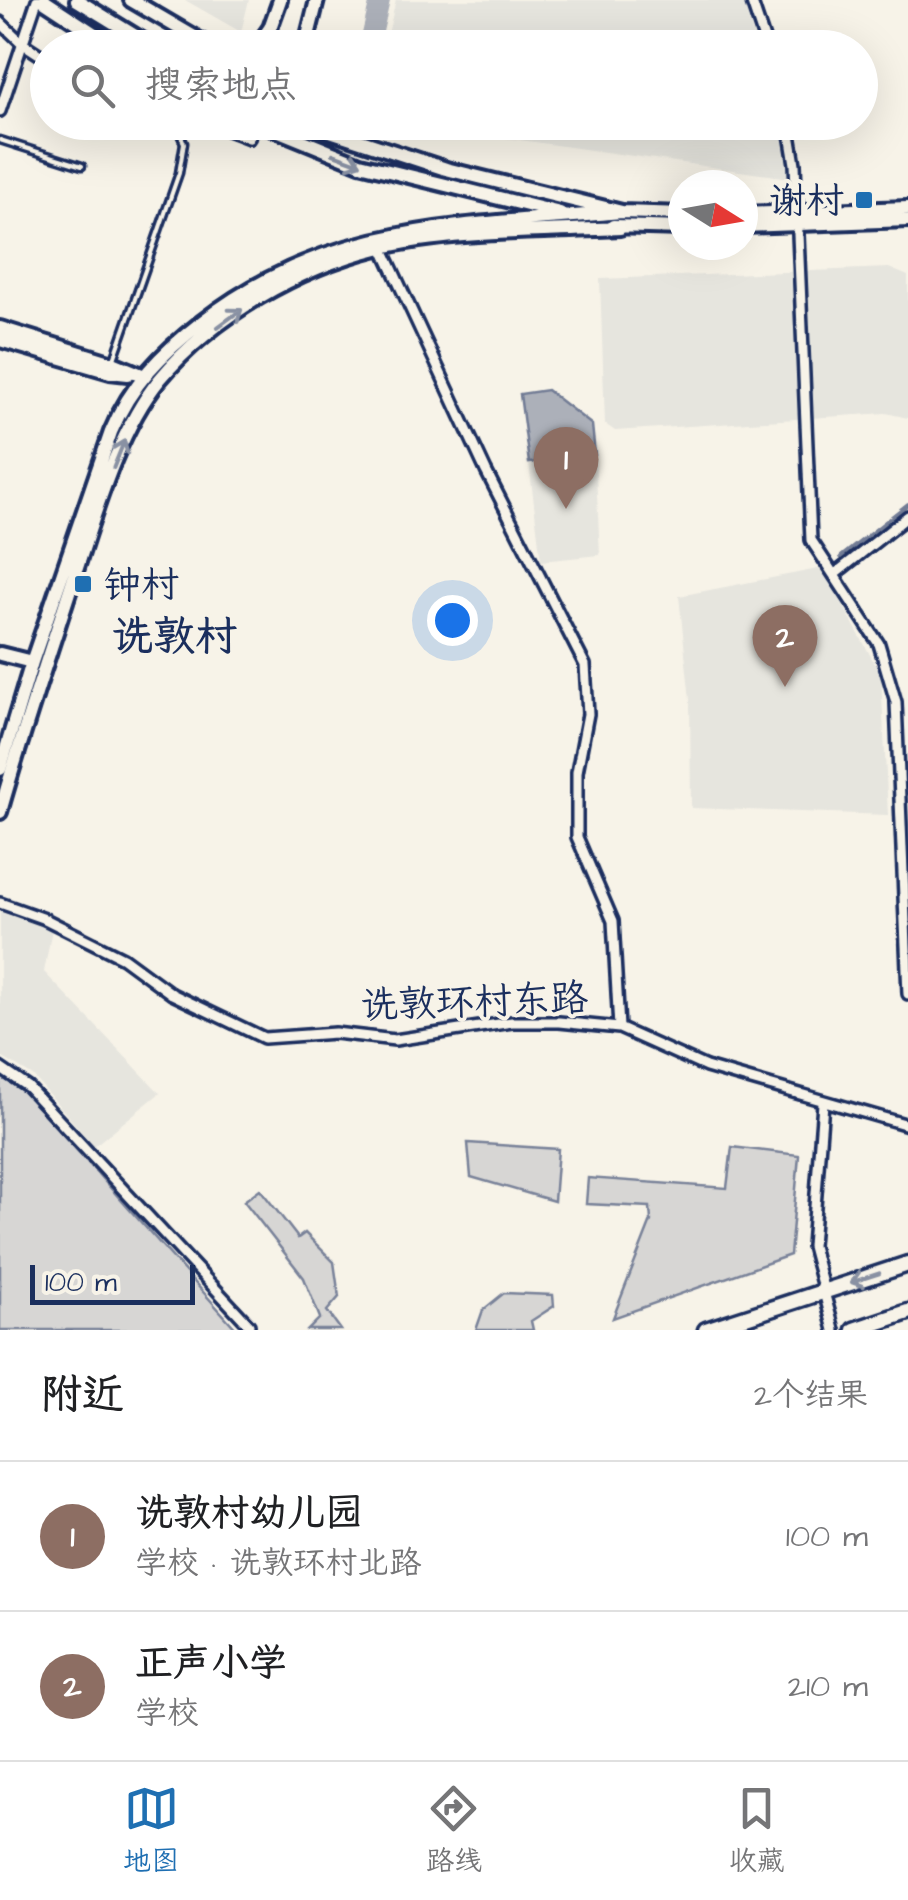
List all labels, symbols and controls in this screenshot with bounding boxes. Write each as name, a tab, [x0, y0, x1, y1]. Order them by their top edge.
search box	[30, 30, 878, 140]
icon: search	[65, 58, 120, 113]
text: 搜索地点	[145, 60, 297, 112]
one-way arrow	[331, 151, 362, 169]
north arrow	[668, 170, 758, 260]
place label: 谢村	[768, 176, 844, 228]
marker: 谢村	[853, 189, 875, 211]
one-way arrow	[216, 308, 244, 329]
pin: 1	[534, 426, 598, 509]
one-way arrow	[112, 439, 130, 470]
place label: 钟村	[103, 560, 179, 612]
marker: 钟村	[72, 573, 94, 595]
your location	[427, 595, 478, 646]
pin: 2	[752, 604, 818, 687]
district label: 诜敦村	[111, 609, 237, 667]
street label: 诜敦环村东路	[359, 973, 589, 1033]
scale bar	[30, 1260, 195, 1304]
text: 100 m	[45, 1263, 117, 1302]
one-way arrow	[850, 1270, 882, 1288]
text: 附近	[40, 1367, 124, 1425]
text: 2个结果	[754, 1373, 868, 1418]
text: 诜敦村幼儿园	[135, 1488, 363, 1540]
text: 1	[70, 1514, 75, 1559]
text: 100 m	[786, 1514, 868, 1559]
text: 学校 · 诜敦环村北路	[135, 1541, 421, 1586]
text: 正声小学	[135, 1638, 287, 1690]
text: 2	[63, 1664, 82, 1709]
text: 210 m	[788, 1664, 868, 1709]
text: 学校	[135, 1691, 199, 1736]
tab: 地图	[123, 1781, 179, 1881]
tab: 路线	[426, 1781, 482, 1881]
tab: 收藏	[729, 1781, 785, 1881]

